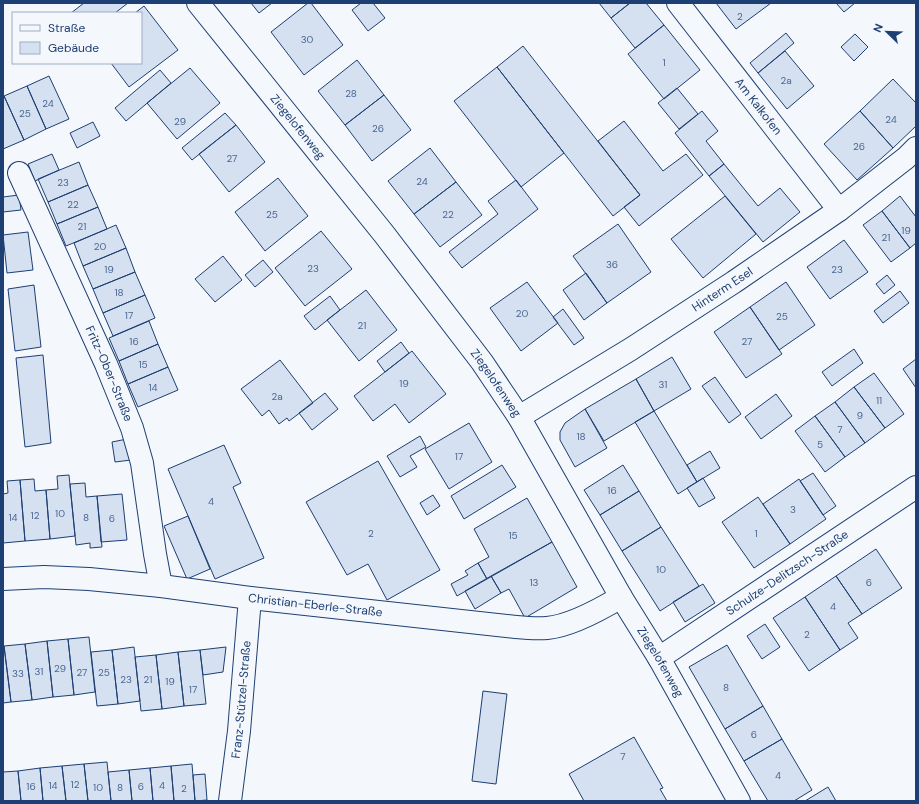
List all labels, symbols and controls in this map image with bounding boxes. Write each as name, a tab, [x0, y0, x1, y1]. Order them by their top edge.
house number: 2	[737, 10, 743, 23]
legend	[12, 12, 142, 64]
north arrow	[867, 12, 907, 52]
text: Straße	[48, 20, 85, 36]
text: N	[870, 22, 886, 35]
house number: 30	[301, 33, 314, 46]
text: Gebäude	[48, 40, 99, 56]
house number: 1	[662, 56, 666, 69]
house number: 2a	[780, 74, 792, 87]
street label: Am Kalkofen	[731, 75, 786, 138]
house number: 28	[345, 87, 357, 100]
street label: Ziegelofenweg	[267, 91, 329, 163]
house number: 24	[42, 97, 54, 110]
house number: 25	[19, 107, 31, 120]
house number: 24	[885, 113, 897, 126]
house number: 29	[174, 115, 186, 128]
house number: 26	[372, 122, 384, 135]
house number: 26	[853, 140, 865, 153]
house number: 27	[227, 152, 237, 165]
house number: 24	[416, 175, 428, 188]
house number: 23	[57, 176, 69, 189]
house number: 22	[67, 198, 79, 211]
house number: 25	[266, 208, 278, 221]
house number: 22	[442, 208, 454, 221]
house number: 21	[78, 220, 86, 233]
house number: 19	[901, 224, 911, 237]
house number: 21	[882, 231, 890, 244]
house number: 20	[94, 240, 106, 253]
house number: 36	[606, 258, 618, 271]
house number: 23	[307, 262, 319, 275]
house number: 19	[104, 263, 114, 276]
street label: Hinterm Esel	[689, 263, 756, 315]
house number: 23	[831, 263, 843, 276]
house number: 18	[114, 286, 124, 299]
house number: 20	[516, 307, 528, 320]
house number: 17	[125, 309, 133, 322]
house number: 25	[776, 310, 788, 323]
house number: 21	[358, 319, 366, 332]
street label: Fritz-Ober-Straße	[82, 323, 137, 424]
house number: 16	[129, 335, 139, 348]
house number: 27	[742, 335, 752, 348]
street label: Ziegelofenweg	[467, 346, 525, 421]
house number: 15	[138, 358, 148, 371]
house number: 19	[399, 377, 409, 390]
house number: 31	[659, 378, 667, 391]
house number: 14	[148, 381, 158, 394]
house number: 2a	[271, 390, 283, 403]
house number: 11	[876, 394, 882, 407]
house number: 9	[857, 409, 863, 422]
house number: 7	[837, 423, 843, 436]
house number: 18	[576, 430, 586, 443]
house number: 5	[817, 438, 823, 451]
house number: 17	[455, 450, 463, 463]
house number: 16	[607, 484, 617, 497]
house number: 4	[208, 495, 214, 508]
house number: 3	[790, 503, 796, 516]
house number: 10	[55, 507, 65, 520]
house number: 12	[31, 509, 40, 522]
house number: 14	[8, 511, 18, 524]
house number: 8	[83, 511, 89, 524]
house number: 6	[109, 512, 115, 525]
street label: Schulze-Delitzsch-Straße	[723, 526, 852, 619]
house number: 2	[368, 527, 374, 540]
house number: 1	[754, 527, 758, 540]
house number: 15	[508, 529, 518, 542]
house number: 10	[656, 563, 666, 576]
house number: 13	[529, 576, 539, 589]
house number: 6	[866, 576, 872, 589]
street label: Christian-Eberle-Straße	[247, 590, 384, 620]
house number: 4	[830, 600, 836, 613]
street label: Ziegelofenweg	[633, 624, 688, 700]
house number: 2	[804, 628, 810, 641]
street label: Franz-Stützel-Straße	[228, 640, 254, 760]
house number: 29	[54, 662, 66, 675]
house number: 31	[35, 665, 43, 678]
house number: 27	[77, 666, 87, 679]
house number: 25	[98, 666, 110, 679]
house number: 33	[12, 667, 24, 680]
house number: 23	[120, 673, 132, 686]
house number: 21	[144, 673, 152, 686]
house number: 19	[165, 675, 175, 688]
house number: 8	[723, 681, 729, 694]
house number: 17	[189, 683, 197, 696]
house number: 6	[751, 728, 757, 741]
house number: 7	[620, 750, 626, 763]
house number: 4	[775, 769, 781, 782]
house number: 12	[71, 778, 80, 791]
house number: 14	[48, 779, 58, 792]
house number: 4	[159, 779, 165, 792]
house number: 16	[26, 780, 36, 793]
house number: 6	[138, 780, 144, 793]
house number: 10	[93, 781, 103, 794]
house number: 8	[117, 781, 123, 794]
house number: 2	[181, 782, 187, 795]

